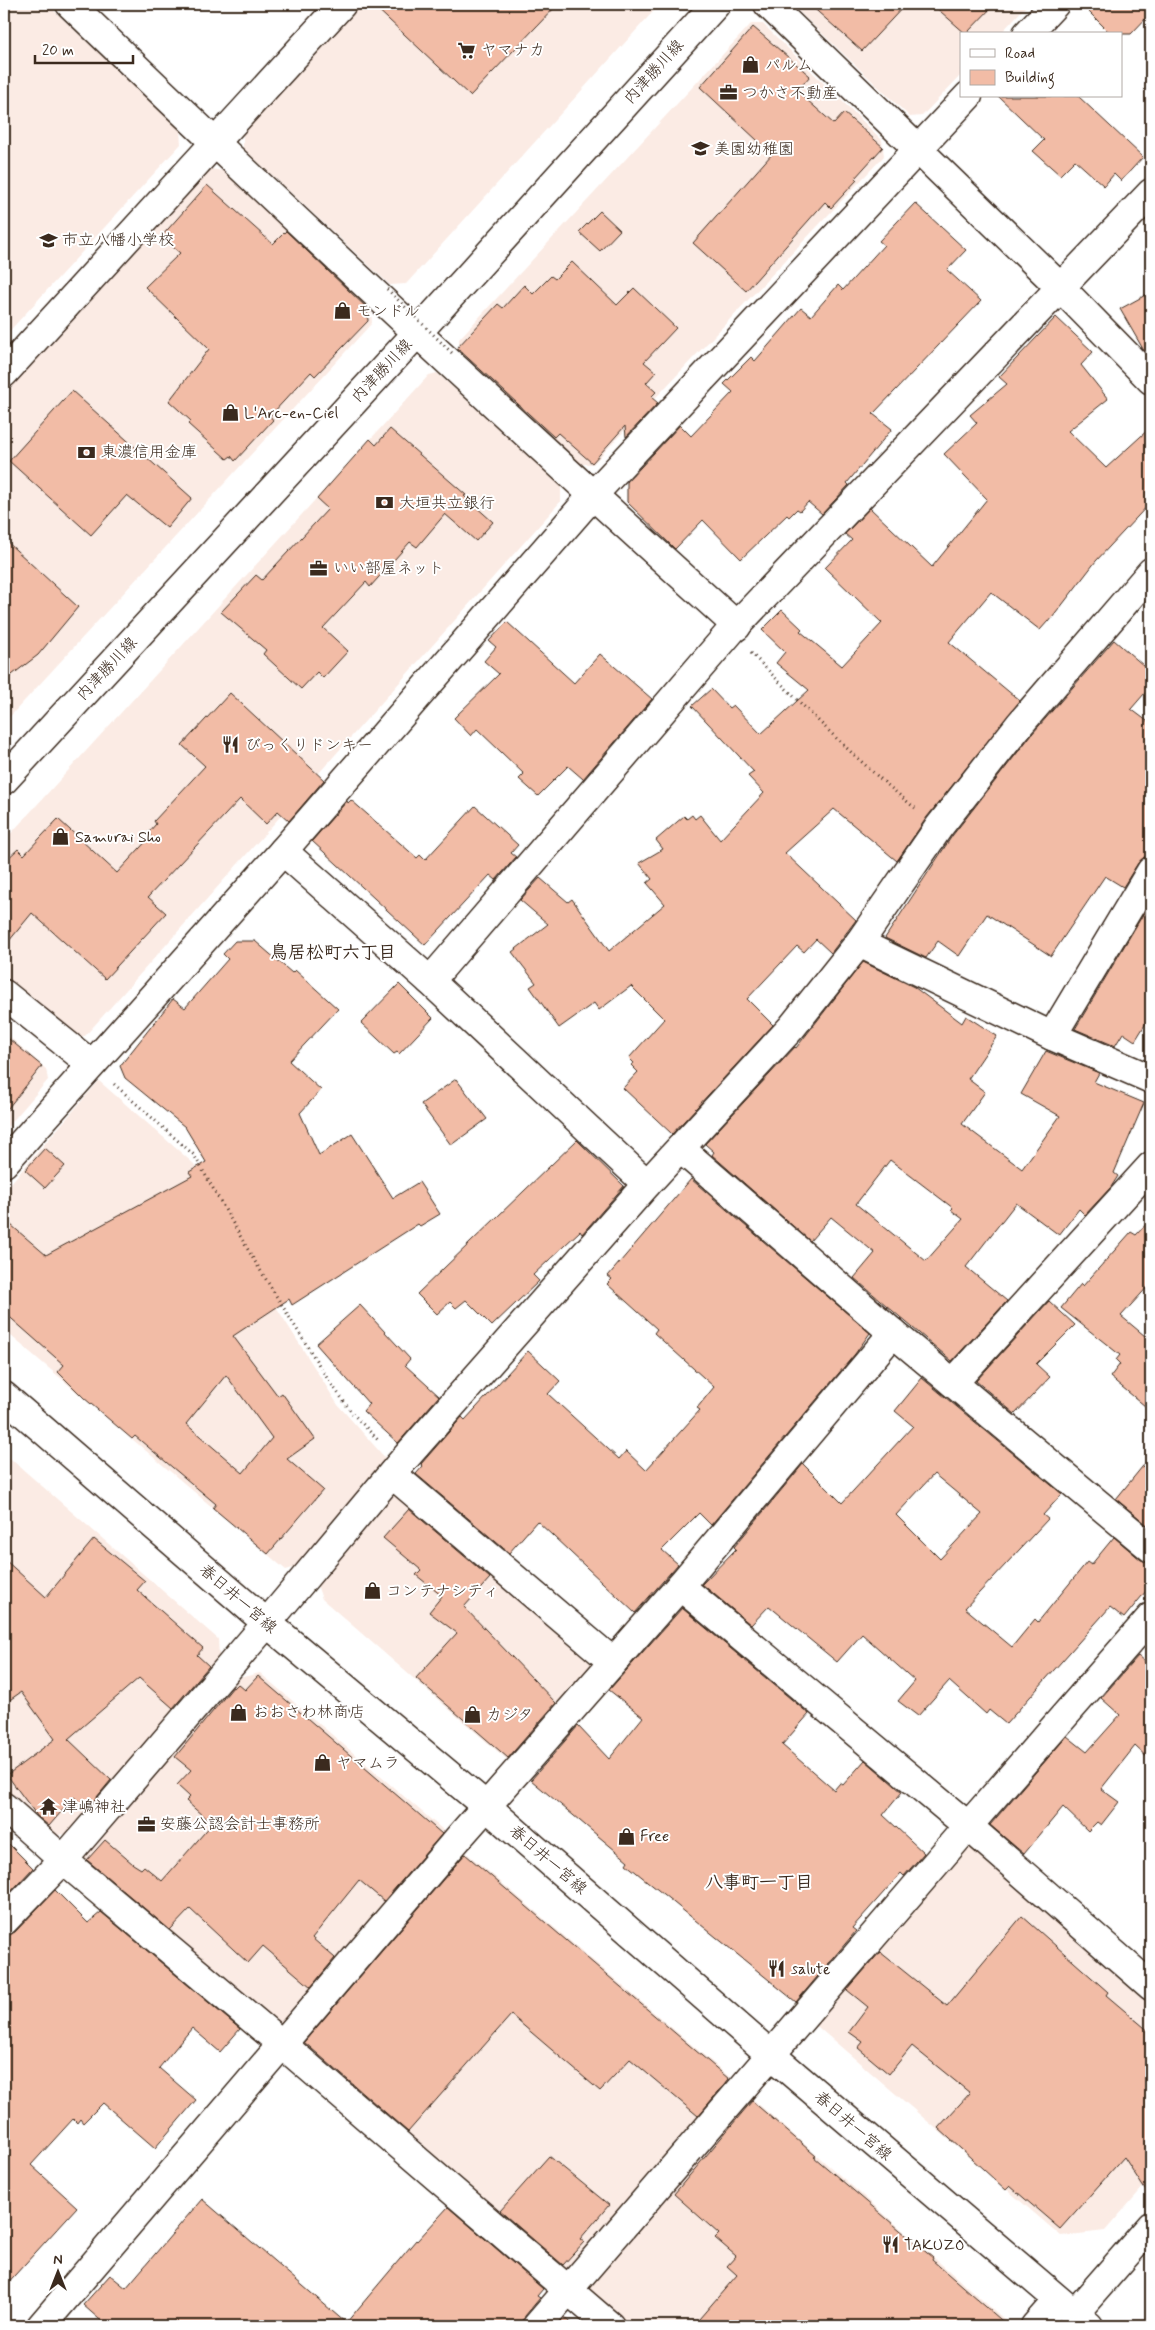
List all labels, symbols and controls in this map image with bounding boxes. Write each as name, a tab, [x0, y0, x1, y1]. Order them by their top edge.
scale bar	[35, 32, 132, 64]
legend	[960, 32, 1122, 98]
street label: 内津勝川線	[619, 35, 689, 109]
supermarket icon: ヤマナカ	[457, 40, 477, 60]
place label: ヤマナカ	[481, 40, 545, 61]
text: 20 m	[42, 41, 74, 61]
text: Road	[1005, 44, 1035, 64]
shop icon: パルム	[741, 55, 761, 75]
place label: パルム	[765, 55, 813, 76]
text: Building	[1005, 68, 1055, 89]
office icon: つかさ不動産	[718, 83, 738, 103]
place label: つかさ不動産	[742, 83, 838, 104]
school or university icon: 美園幼稚園	[690, 139, 710, 159]
place label: 美園幼稚園	[714, 139, 794, 160]
school or university icon: 市立八幡小学校	[38, 230, 58, 250]
place label: 市立八幡小学校	[62, 230, 174, 251]
shop icon: モンドル	[332, 301, 352, 321]
place label: モンドル	[356, 301, 420, 322]
street label: 内津勝川線	[347, 335, 417, 407]
shop icon: L'Arc-en-Ciel	[220, 403, 240, 423]
place label: L'Arc-en-Ciel	[244, 403, 338, 424]
bank icon: 東濃信用金庫	[77, 442, 97, 462]
place label: 東濃信用金庫	[101, 442, 197, 463]
bank icon: 大垣共立銀行	[375, 493, 395, 513]
place label: 大垣共立銀行	[399, 493, 495, 514]
office icon: いい部屋ネット	[309, 558, 329, 578]
place label: いい部屋ネット	[333, 558, 444, 579]
street label: 内津勝川線	[72, 633, 142, 705]
restaurant icon: びっくりドンキー	[221, 735, 241, 755]
place label: びっくりドンキー	[245, 735, 373, 756]
shop icon: Samurai Sho	[51, 827, 71, 847]
place label: Samurai Sho	[75, 827, 161, 848]
district label: 鳥居松町六丁目	[270, 941, 396, 965]
street label: 春日井一宮線	[195, 1560, 281, 1638]
shop icon: コンテナシティ	[362, 1581, 382, 1601]
place label: コンテナシティ	[386, 1581, 499, 1602]
shop icon: おおさわ林商店	[229, 1702, 249, 1722]
place label: おおさわ林商店	[253, 1702, 365, 1723]
shop icon: カジタ	[462, 1705, 482, 1725]
place label: カジタ	[486, 1705, 533, 1726]
shop icon: ヤマムラ	[312, 1753, 332, 1773]
place label: ヤマムラ	[336, 1753, 400, 1774]
temple icon: 津嶋神社	[38, 1797, 58, 1817]
place label: 津嶋神社	[62, 1797, 126, 1818]
office icon: 安藤公認会計士事務所	[136, 1814, 156, 1834]
place label: 安藤公認会計士事務所	[160, 1814, 320, 1835]
street label: 春日井一宮線	[505, 1821, 591, 1899]
shop icon: Free	[616, 1826, 636, 1846]
place label: Free	[640, 1826, 669, 1847]
district label: 八事町一丁目	[705, 1871, 813, 1895]
restaurant icon: salute	[767, 1959, 787, 1979]
place label: salute	[791, 1959, 831, 1980]
street label: 春日井一宮線	[810, 2087, 896, 2165]
restaurant icon: TAKUZO	[880, 2235, 900, 2255]
place label: TAKUZO	[904, 2235, 965, 2256]
north arrow	[32, 2248, 82, 2298]
text: N	[53, 2251, 63, 2269]

